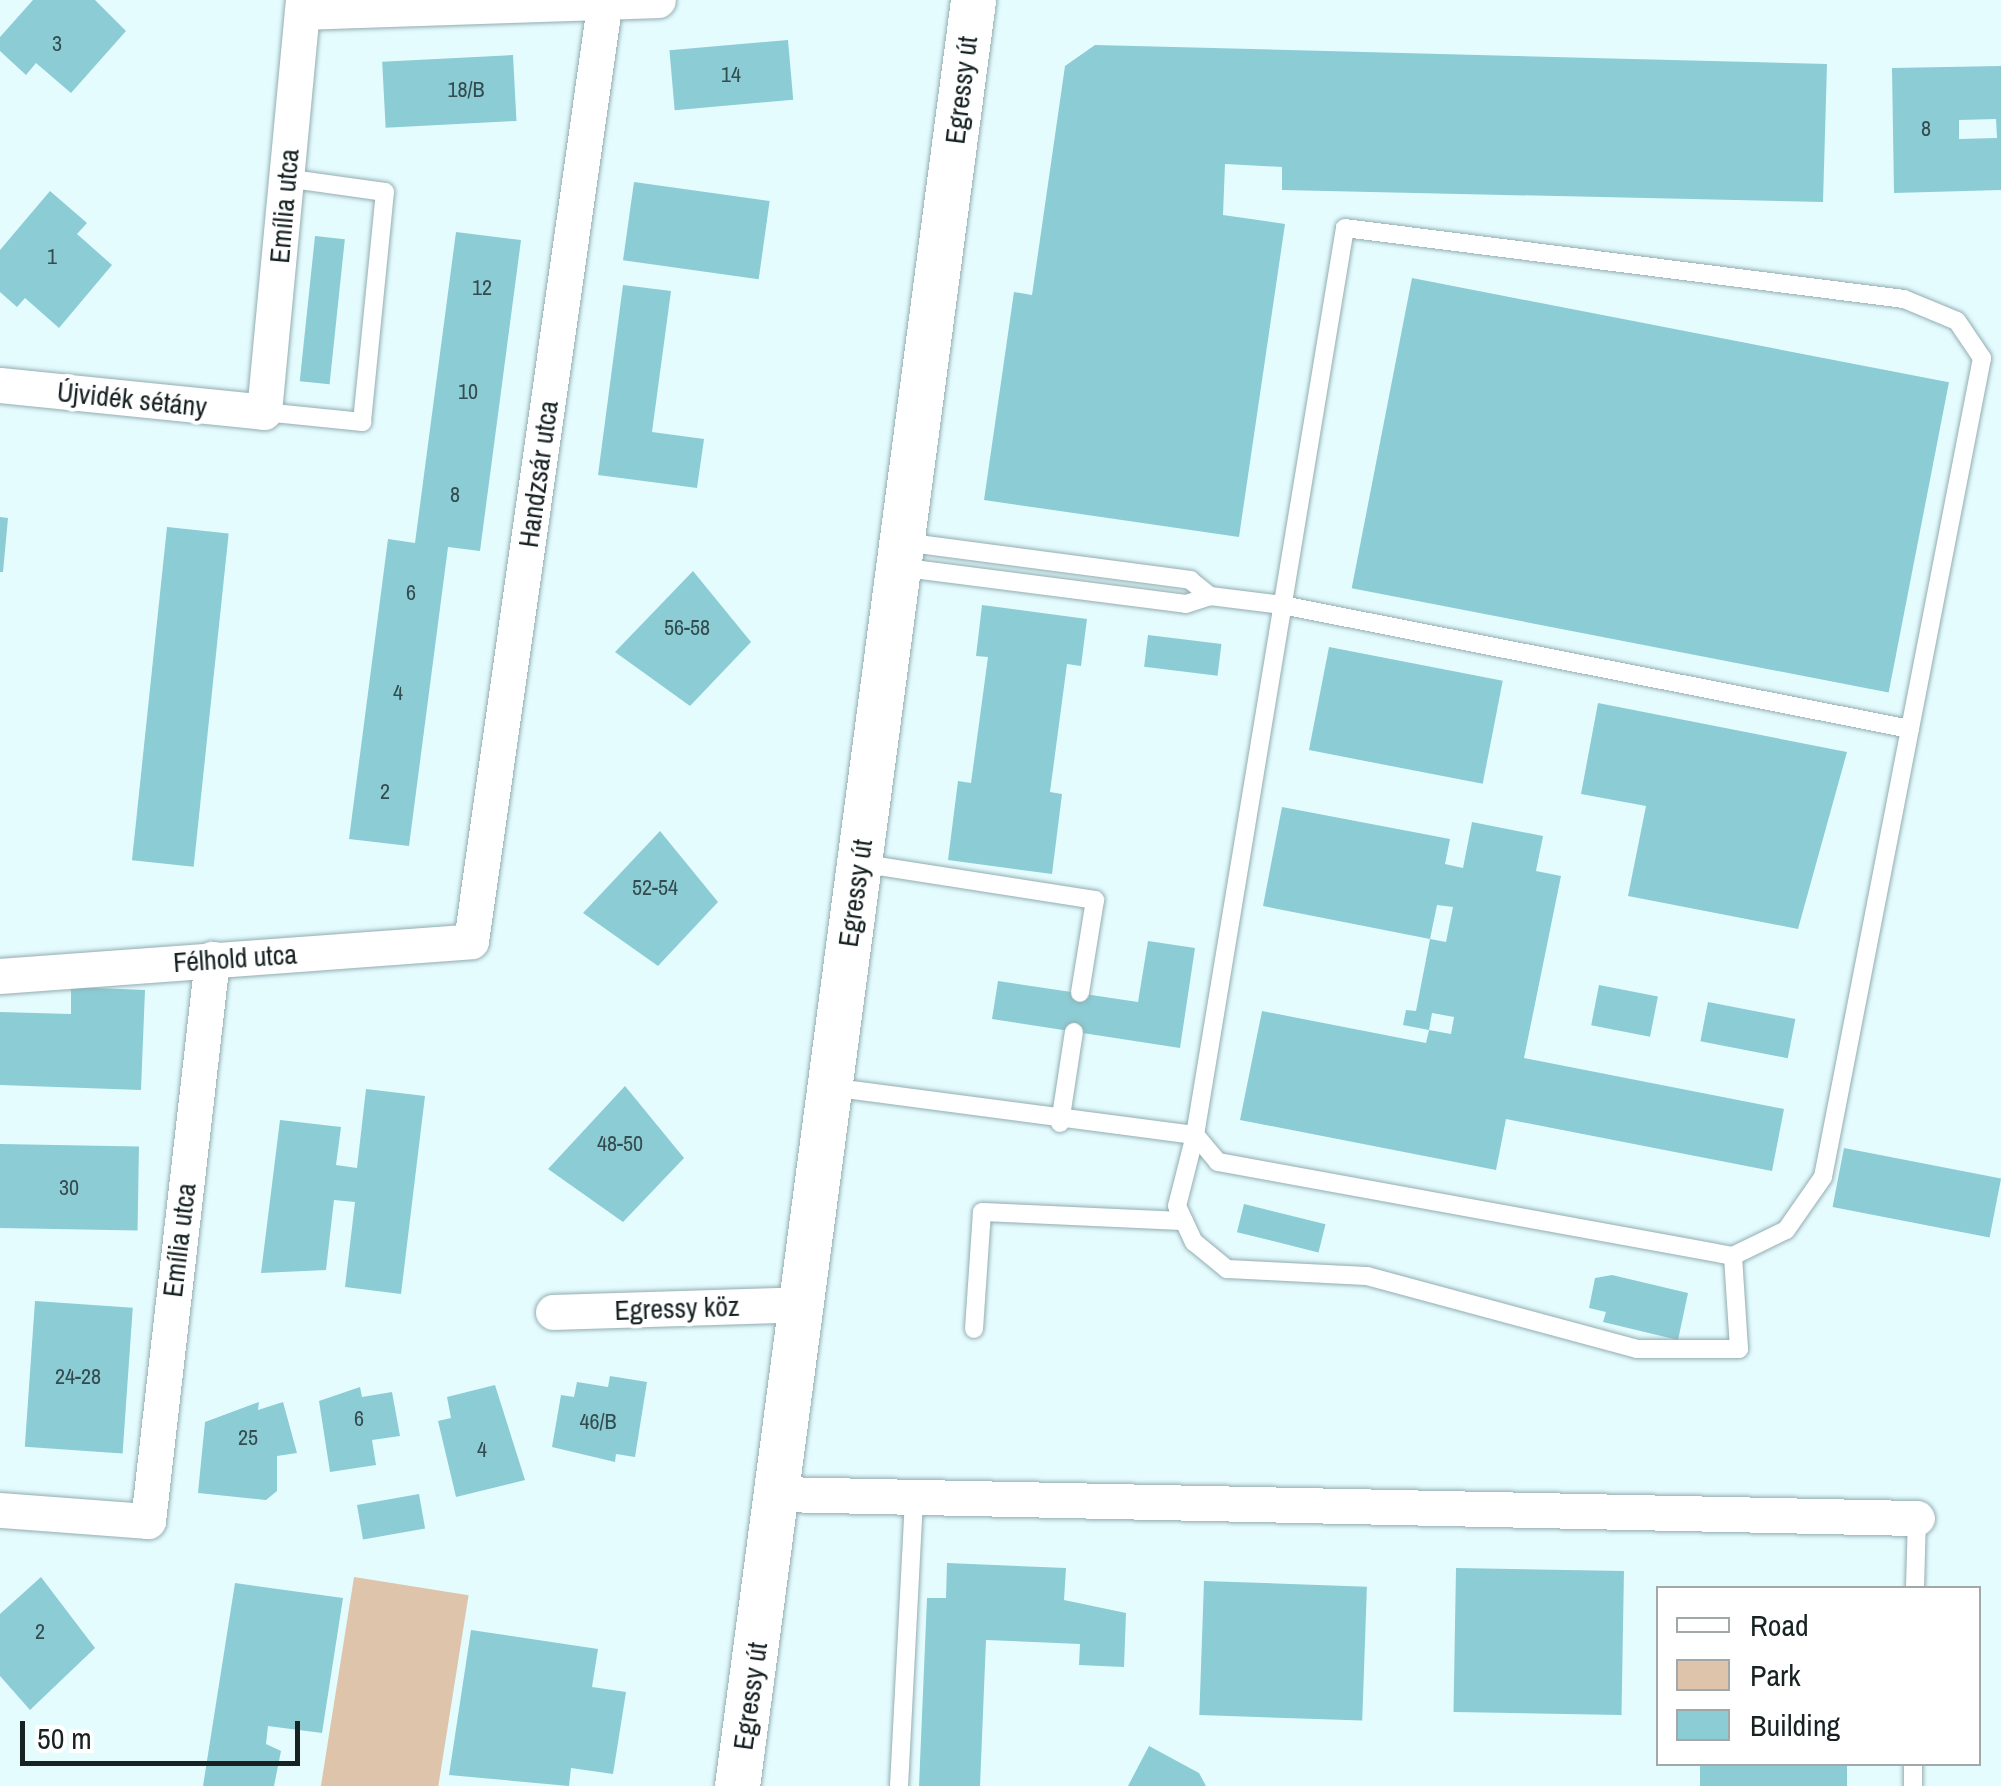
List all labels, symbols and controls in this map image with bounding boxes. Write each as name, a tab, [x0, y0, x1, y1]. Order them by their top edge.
house number: 3	[52, 31, 62, 57]
street label: Egressy út	[938, 34, 984, 146]
house number: 14	[721, 62, 741, 88]
house number: 18/B	[447, 77, 485, 103]
house number: 8	[1921, 116, 1931, 142]
street label: Emília utca	[262, 147, 306, 265]
house number: 1	[47, 244, 57, 270]
house number: 12	[472, 275, 492, 301]
street label: Újvidék sétány	[55, 374, 209, 424]
house number: 10	[458, 379, 478, 405]
street label: Handzsár utca	[511, 398, 565, 550]
house number: 8	[450, 482, 460, 508]
house number: 6	[406, 580, 416, 606]
house number: 56-58	[664, 615, 710, 641]
house number: 4	[393, 680, 403, 706]
house number: 2	[380, 779, 390, 805]
street label: Egressy út	[831, 837, 879, 949]
house number: 52-54	[632, 875, 678, 901]
street label: Félhold utca	[172, 937, 298, 979]
house number: 48-50	[597, 1131, 643, 1157]
house number: 30	[59, 1175, 79, 1201]
street label: Emília utca	[155, 1181, 203, 1299]
street label: Egressy köz	[614, 1289, 740, 1327]
house number: 24-28	[55, 1364, 101, 1390]
house number: 6	[354, 1406, 364, 1432]
house number: 46/B	[579, 1409, 617, 1435]
house number: 25	[238, 1425, 258, 1451]
house number: 4	[477, 1437, 487, 1463]
legend	[1656, 1586, 1981, 1766]
text: Road	[1750, 1605, 1809, 1645]
house number: 2	[35, 1619, 45, 1645]
street label: Egressy út	[726, 1640, 774, 1752]
text: Park	[1750, 1655, 1801, 1695]
scale bar	[25, 1701, 305, 1763]
text: Building	[1750, 1705, 1840, 1745]
text: 50 m	[37, 1718, 92, 1758]

